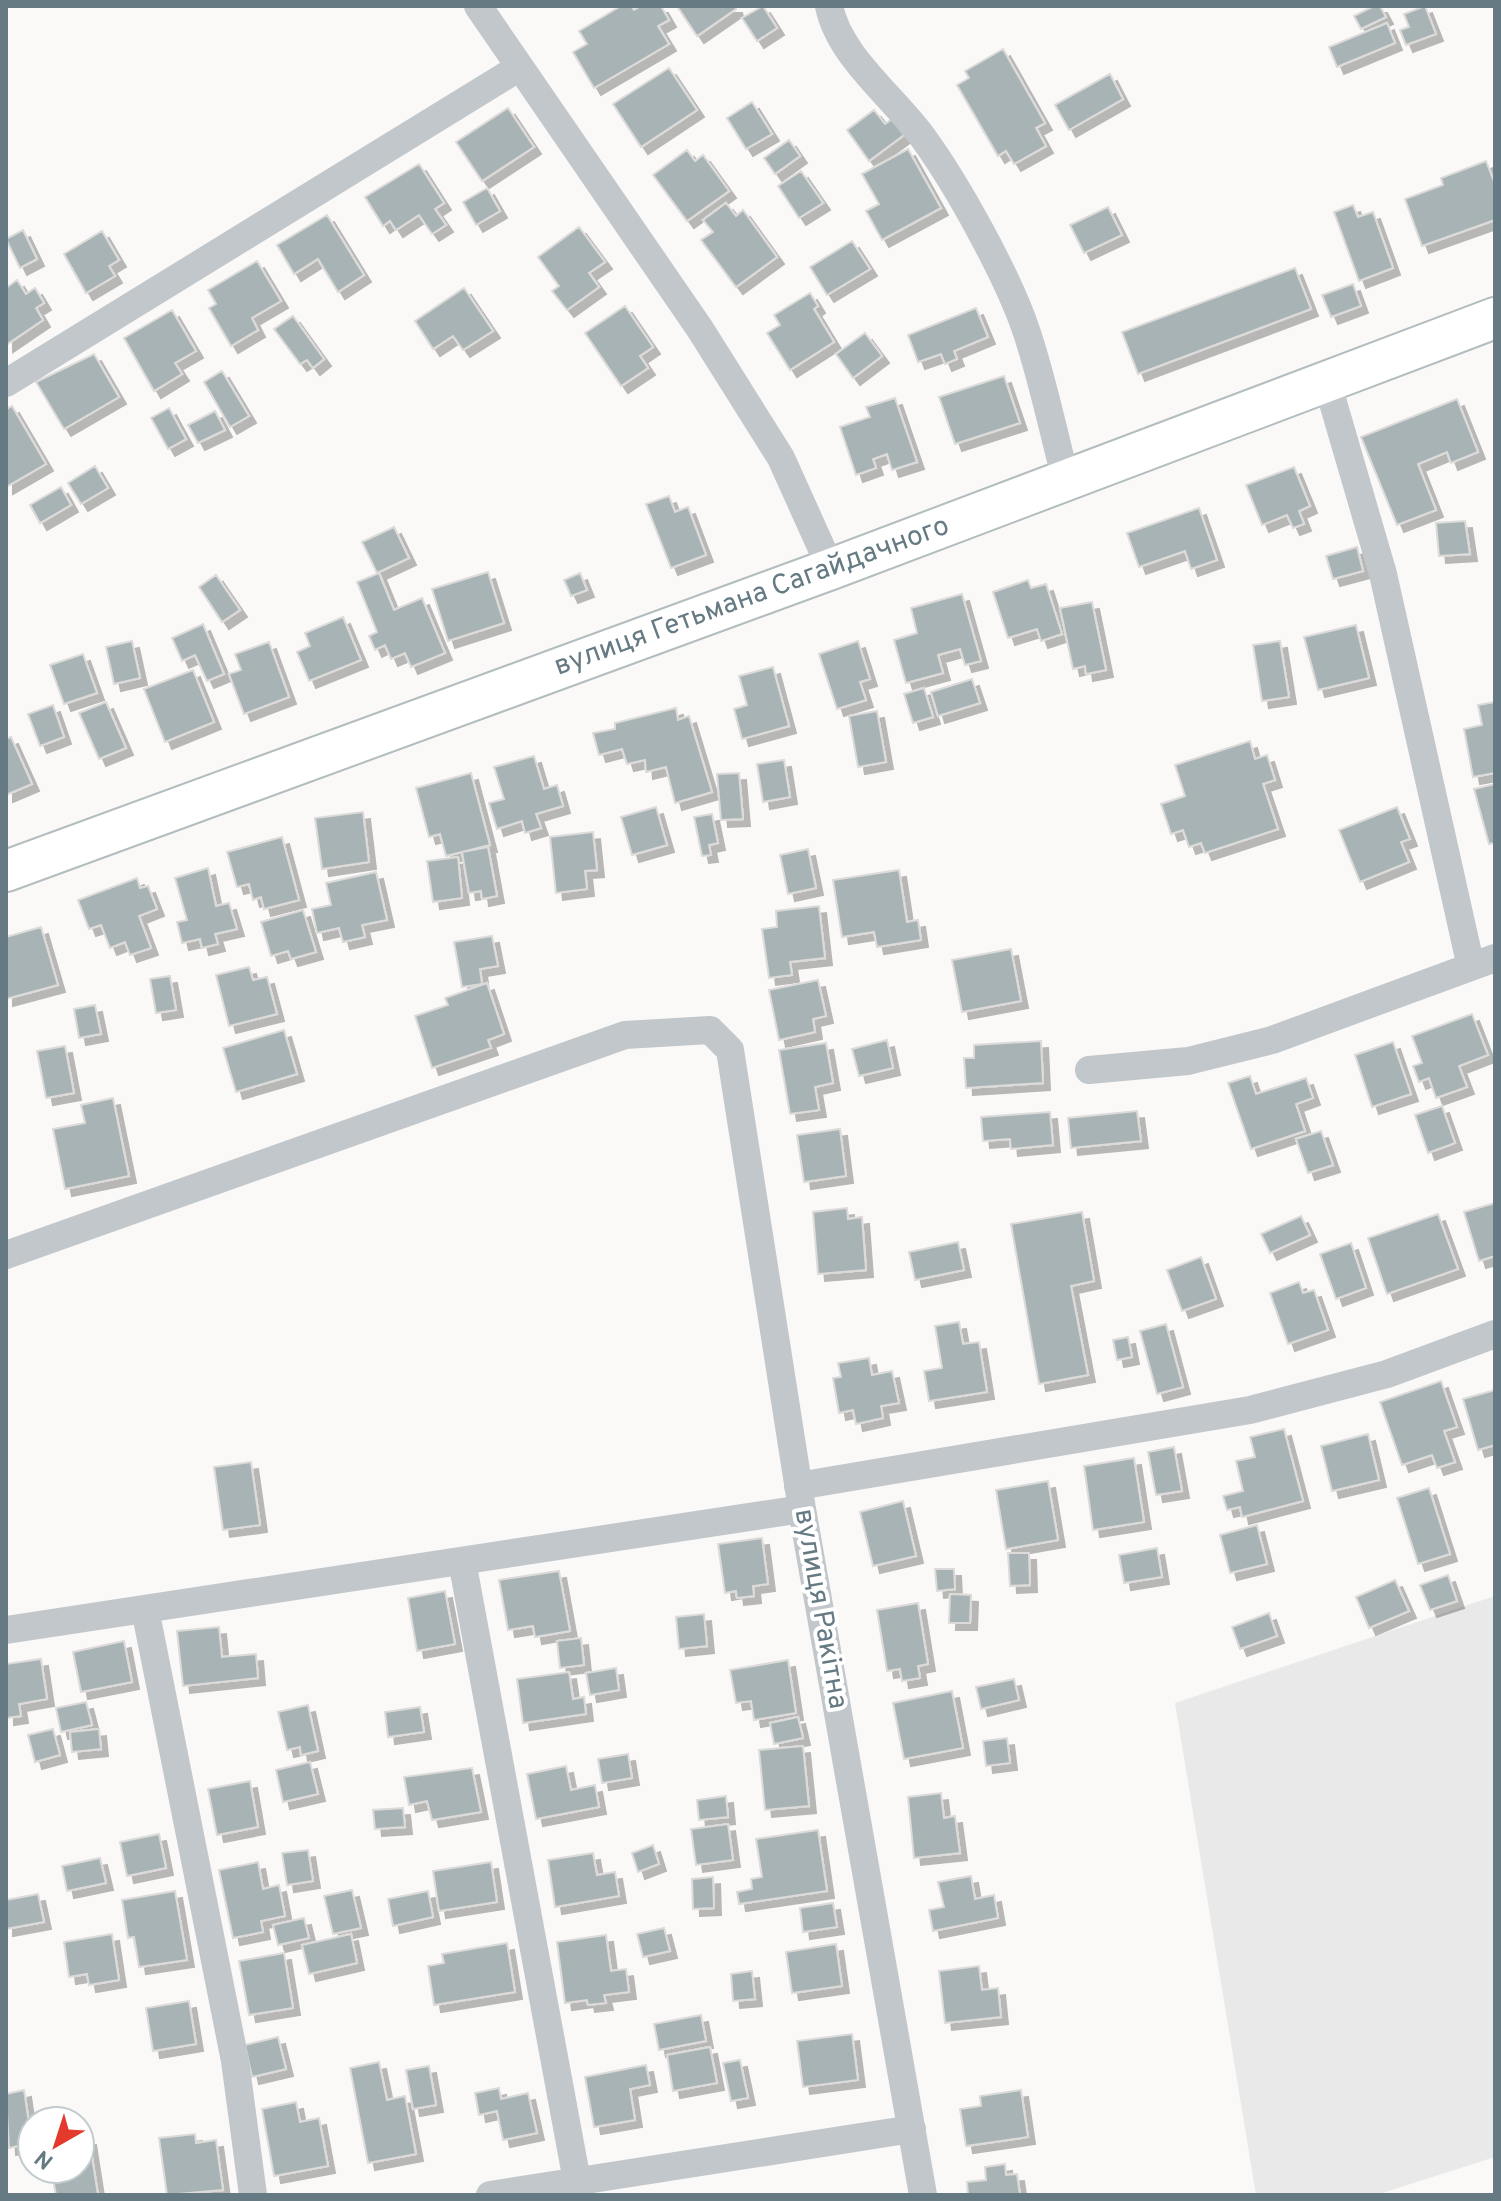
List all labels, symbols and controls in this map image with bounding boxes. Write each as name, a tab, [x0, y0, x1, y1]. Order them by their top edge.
street label: вулиця Гетьмана Сагайдачного	[550, 509, 954, 685]
street label: вулиця Ракітна	[785, 1506, 855, 1712]
north arrow	[16, 2105, 96, 2185]
text: N	[30, 2143, 60, 2174]

